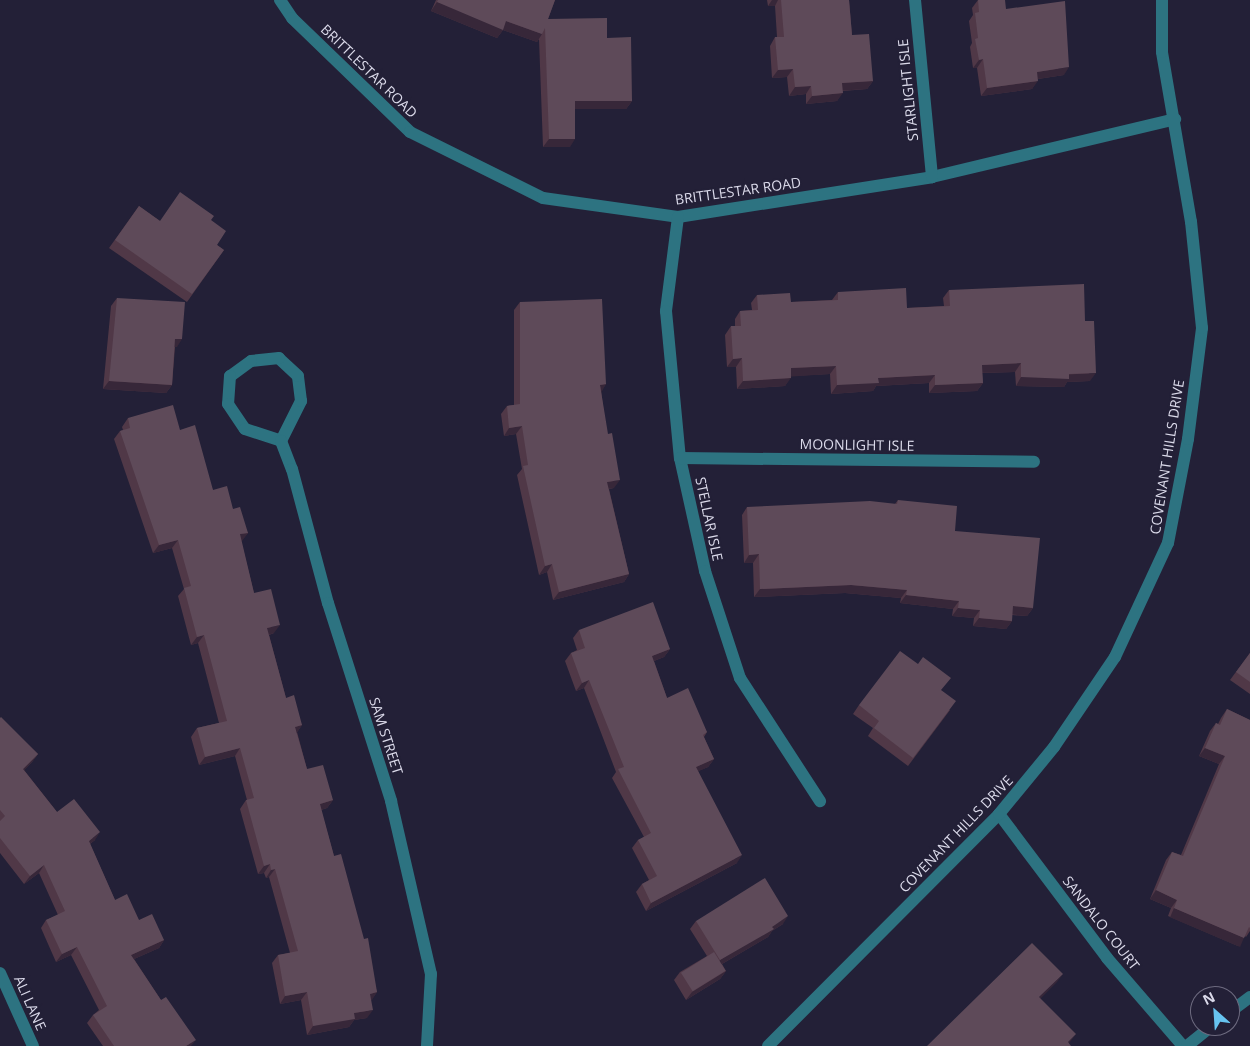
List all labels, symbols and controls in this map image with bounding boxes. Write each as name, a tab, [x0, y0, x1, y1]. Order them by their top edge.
street label: BRITTLESTAR ROAD	[317, 21, 421, 121]
street label: STARLIGHT ISLE	[894, 38, 922, 142]
street label: BRITTLESTAR ROAD	[674, 174, 802, 208]
street label: COVENANT HILLS DRIVE	[1146, 379, 1188, 535]
street label: MOONLIGHT ISLE	[800, 436, 914, 454]
street label: STELLAR ISLE	[692, 475, 726, 563]
street label: SAM STREET	[366, 695, 406, 777]
street label: COVENANT HILLS DRIVE	[896, 772, 1016, 896]
street label: SANDALO COURT	[1059, 873, 1143, 973]
street label: ALI LANE	[10, 973, 50, 1033]
north arrow	[1190, 986, 1240, 1036]
text: N	[1199, 987, 1218, 1009]

